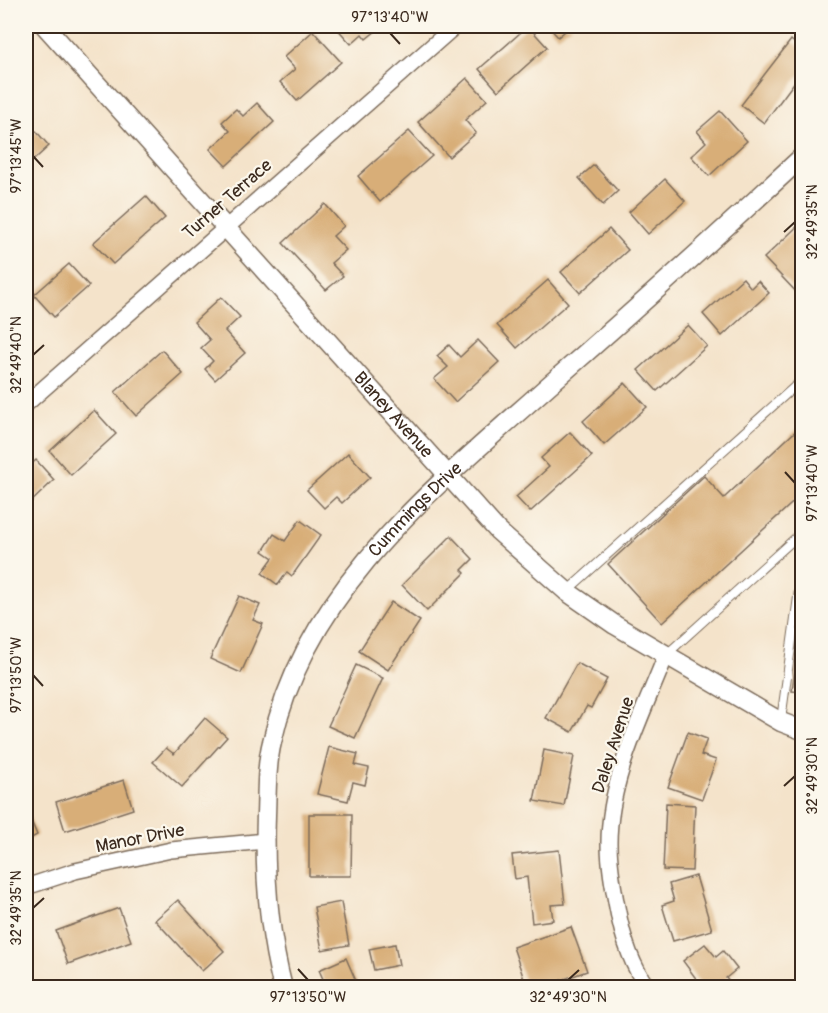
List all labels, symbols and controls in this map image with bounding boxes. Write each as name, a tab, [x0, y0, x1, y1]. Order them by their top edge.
text: 97°13'40"W	[351, 8, 429, 27]
text: 97°13'45"W	[7, 118, 26, 194]
street label: Turner Terrace	[178, 154, 277, 245]
text: 32°49'35"N	[803, 184, 822, 260]
text: 32°49'40"N	[7, 316, 26, 394]
street label: Blaney Avenue	[348, 367, 438, 463]
text: 97°13'40"W	[803, 444, 822, 522]
street label: Cummings Drive	[363, 457, 467, 562]
text: 97°13'50"W	[7, 636, 26, 713]
street label: Daley Avenue	[587, 694, 640, 796]
text: 32°49'30"N	[803, 737, 822, 815]
street label: Manor Drive	[94, 819, 186, 858]
text: 32°49'35"N	[7, 870, 26, 946]
text: 97°13'50"W	[270, 988, 347, 1007]
text: 32°49'30"N	[529, 988, 607, 1007]

